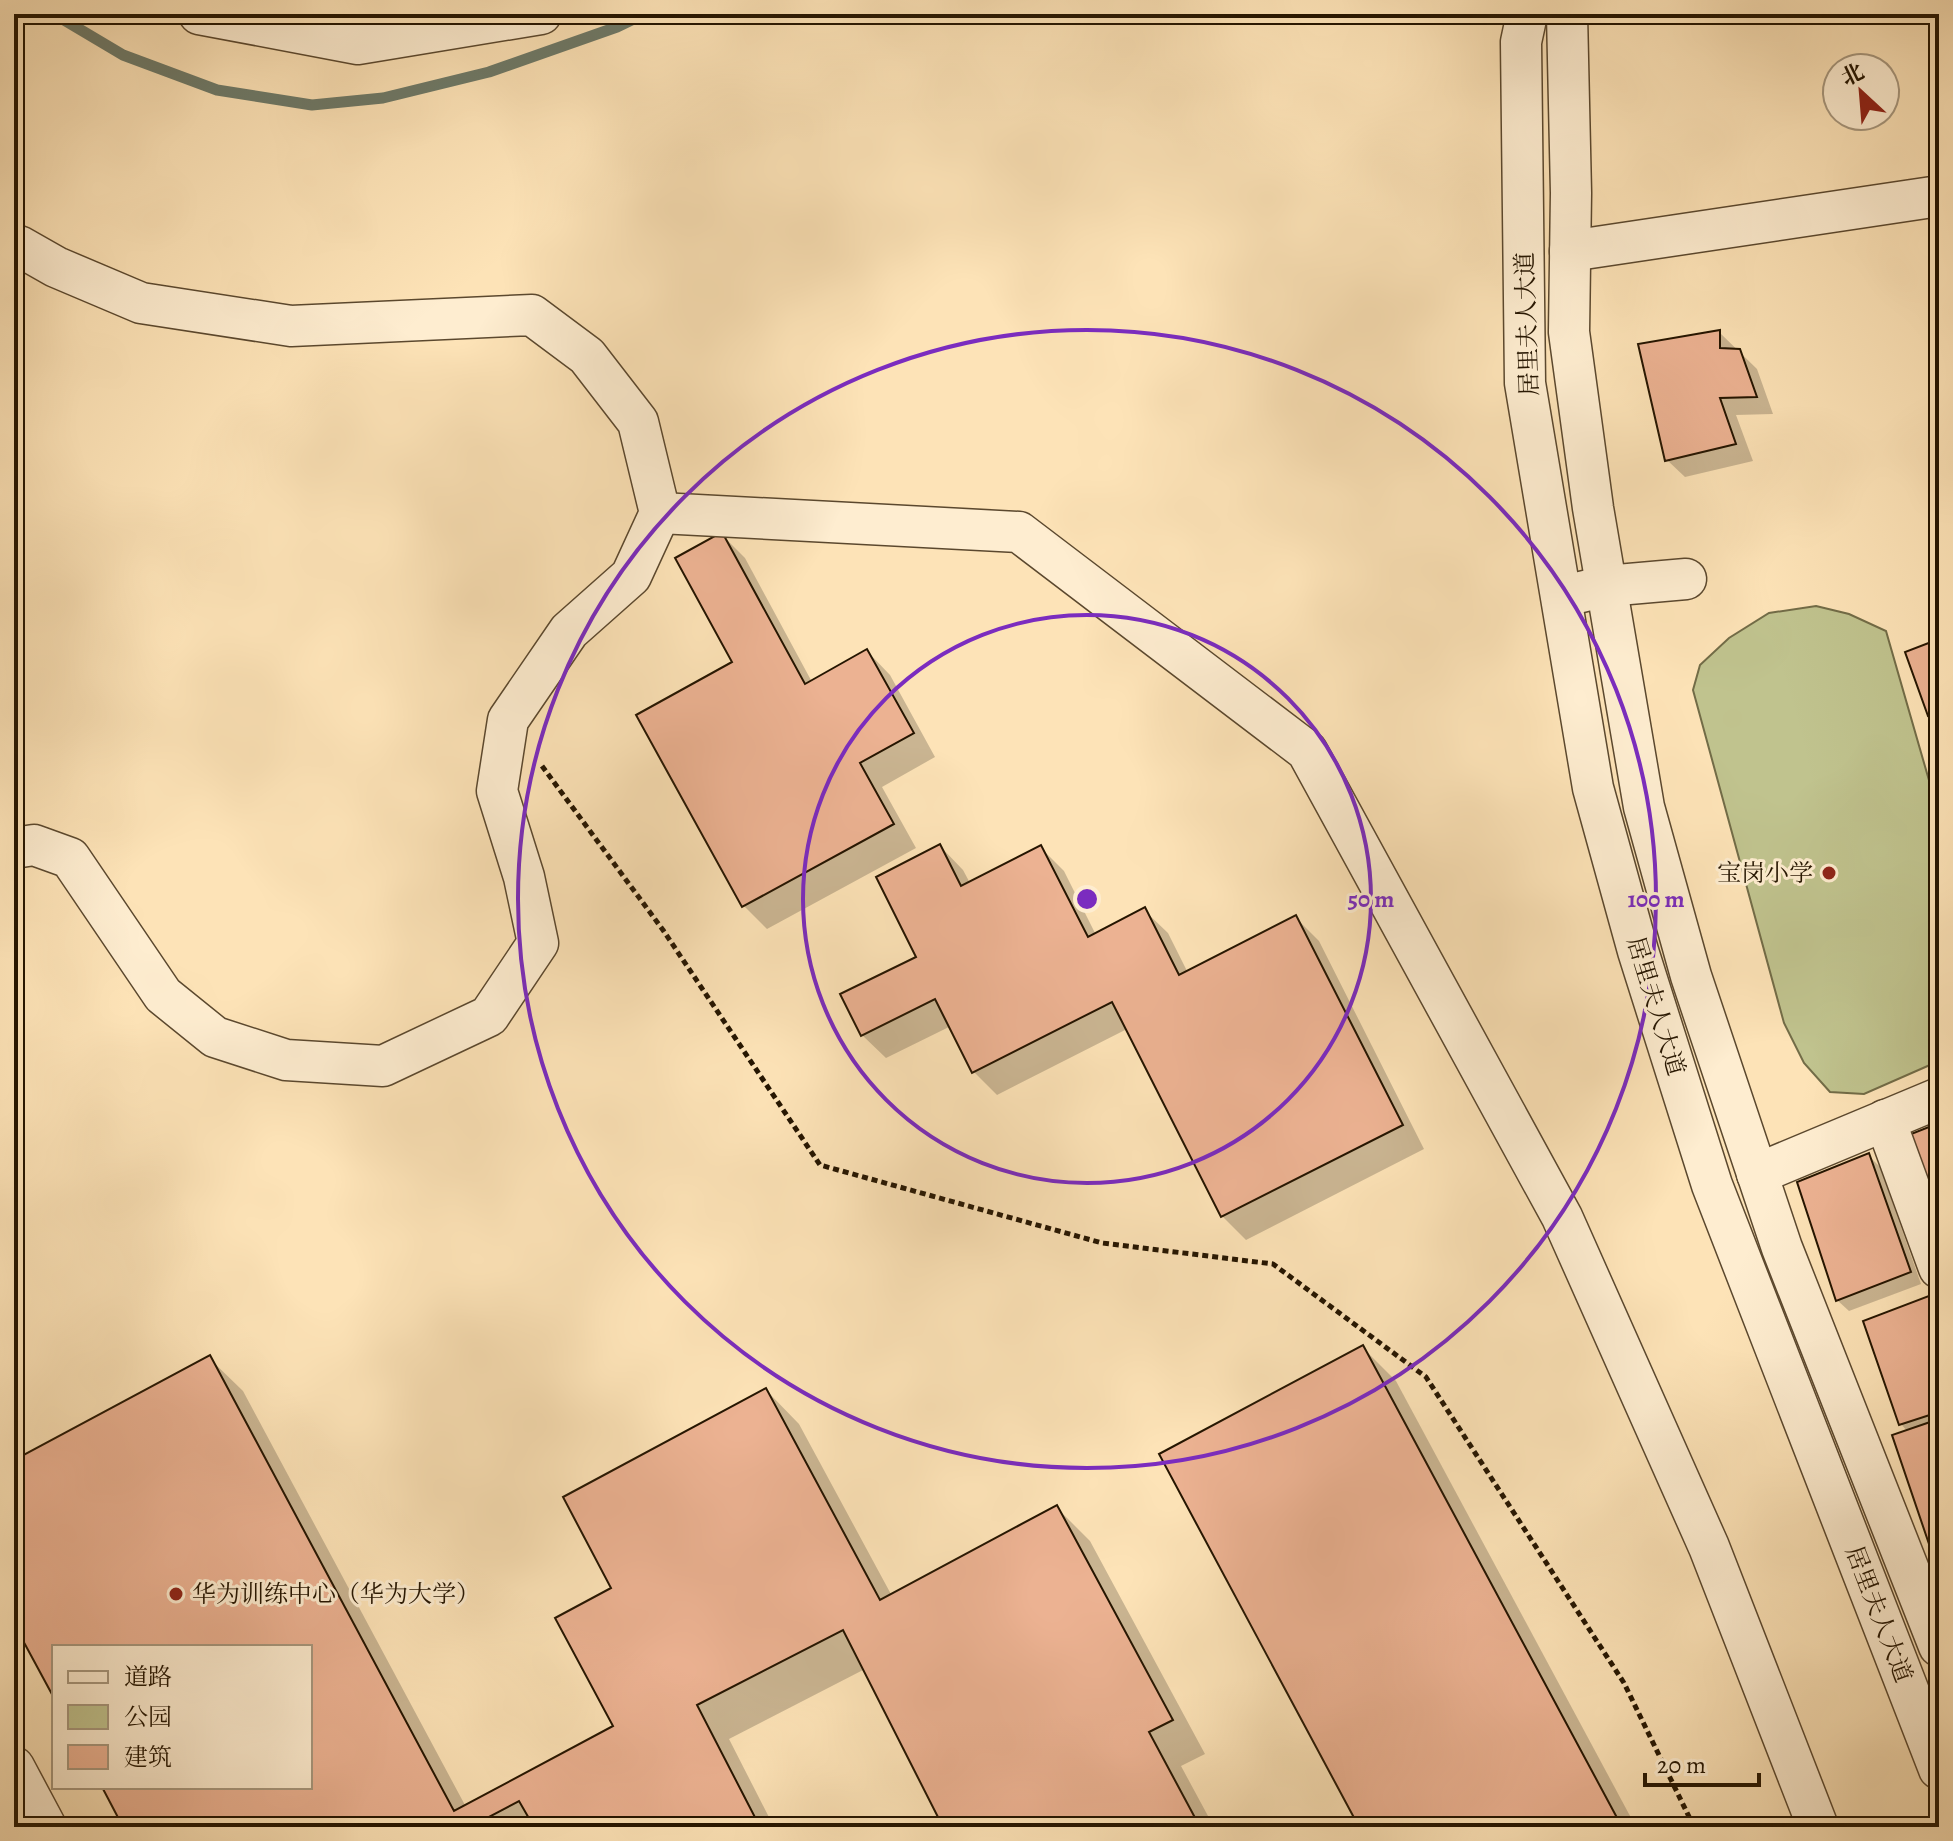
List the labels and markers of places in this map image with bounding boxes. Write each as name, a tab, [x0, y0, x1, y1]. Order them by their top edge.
place label: 宝岗小学	[1717, 857, 1813, 889]
marker: 宝岗小学	[1820, 864, 1838, 882]
centre of rings	[1073, 885, 1101, 913]
place label: 华为训练中心（华为大学）	[192, 1578, 480, 1610]
marker: 华为训练中心（华为大学）	[167, 1585, 185, 1603]

